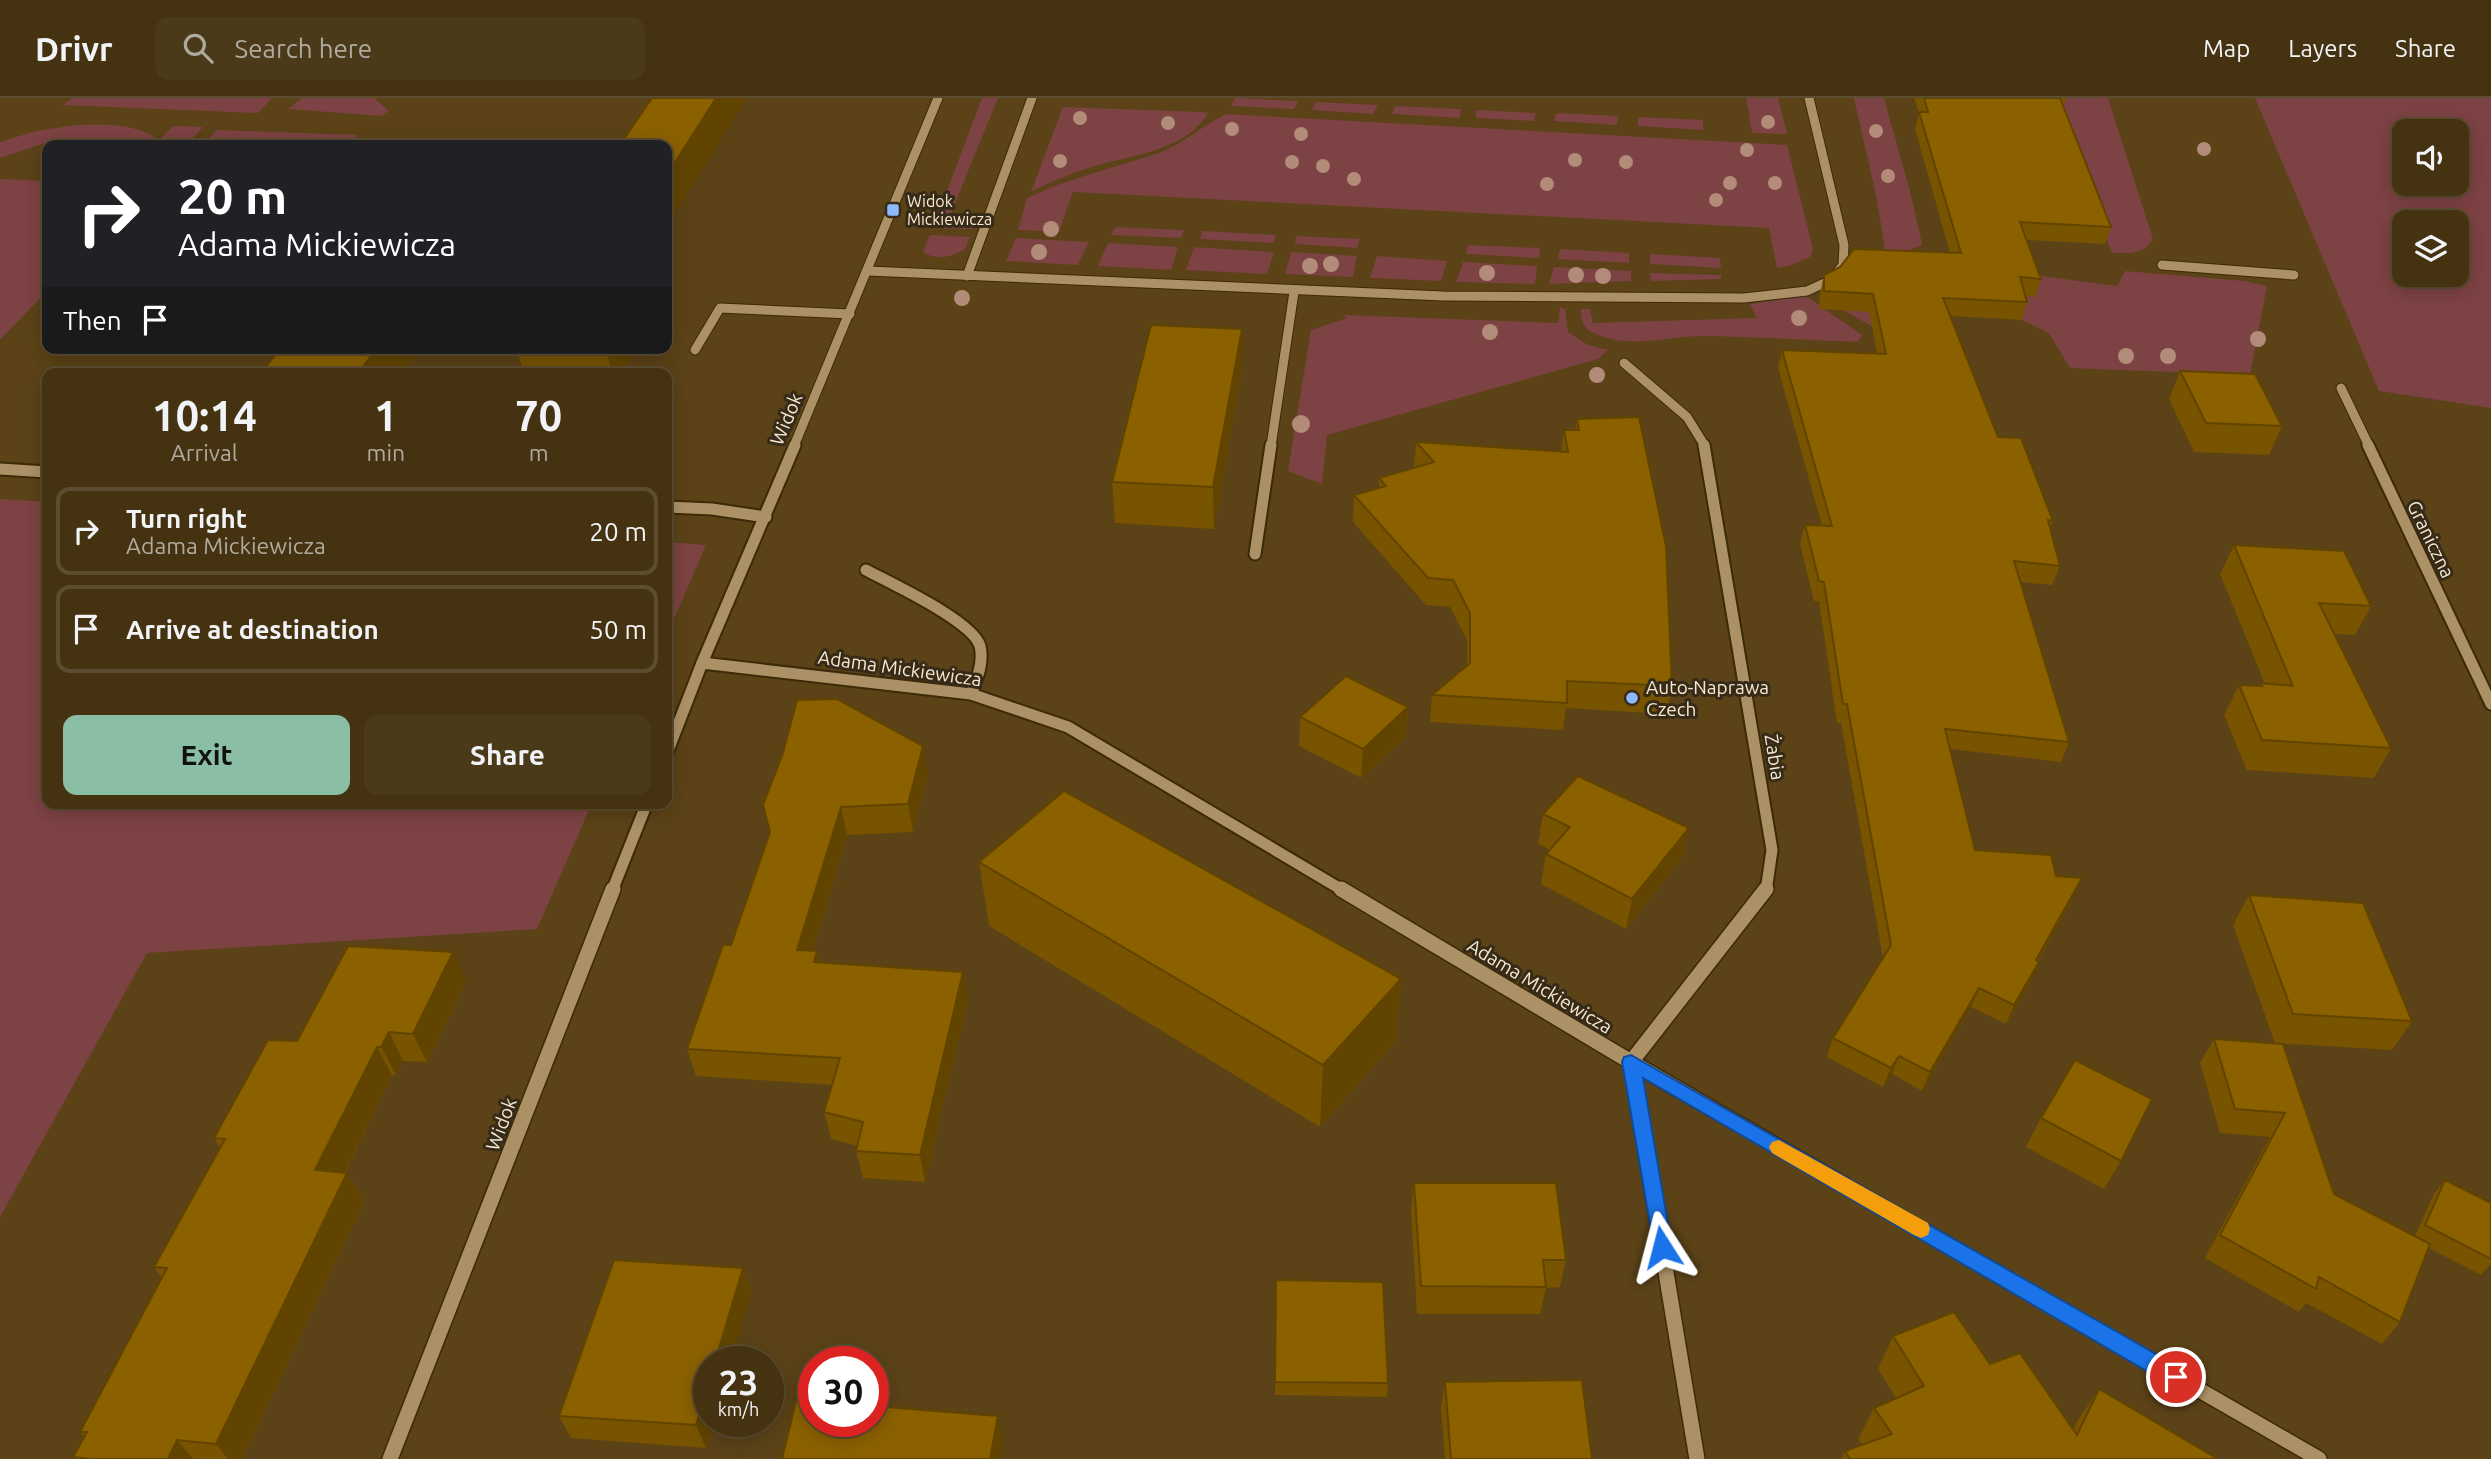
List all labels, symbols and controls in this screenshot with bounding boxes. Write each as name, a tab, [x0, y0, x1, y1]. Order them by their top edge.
search box	[155, 17, 645, 80]
icon: search	[179, 29, 217, 67]
text: Drivr	[35, 30, 113, 67]
text: Search here	[235, 34, 372, 63]
text: Map	[2203, 35, 2250, 62]
text: Layers	[2288, 35, 2357, 62]
text: Share	[2395, 35, 2456, 62]
map controls	[2392, 119, 2469, 287]
button: sound	[2392, 119, 2469, 196]
icon: right	[63, 168, 154, 259]
text: 20 m	[178, 168, 287, 223]
place label: Widok Mickiewicza	[907, 192, 992, 228]
marker: Widok Mickiewicza	[885, 202, 901, 218]
button: layers	[2392, 210, 2469, 287]
text: Adama Mickiewicza	[178, 226, 456, 262]
icon: arrive	[136, 301, 174, 339]
text: Then	[63, 306, 122, 335]
street label: Widok	[765, 389, 807, 448]
text: 10:14	[152, 392, 257, 439]
text: 1	[374, 392, 398, 439]
text: 70	[515, 392, 562, 439]
text: Arrival	[171, 440, 238, 465]
text: min	[367, 440, 405, 465]
text: m	[529, 440, 549, 465]
street label: Graniczna	[2403, 497, 2459, 581]
text: Turn right	[126, 504, 247, 533]
icon: right	[67, 512, 105, 550]
text: 20 m	[589, 517, 647, 546]
text: Adama Mickiewicza	[126, 533, 326, 558]
icon: arrive	[67, 610, 105, 648]
text: Arrive at destination	[126, 615, 379, 644]
text: 50 m	[589, 615, 647, 644]
street label: Adama Mickiewicza	[817, 646, 983, 690]
place label: Auto-Naprawa Czech	[1646, 676, 1769, 720]
marker: Auto-Naprawa Czech	[1624, 690, 1640, 706]
button: Exit	[63, 715, 350, 795]
button: Share	[364, 715, 651, 795]
street label: Żabia	[1761, 733, 1789, 781]
street label: Adama Mickiewicza	[1464, 934, 1616, 1038]
street label: Widok	[481, 1094, 521, 1153]
position arrow	[1625, 1210, 1699, 1284]
speed limit sign: 30	[798, 1346, 889, 1437]
pin	[2146, 1347, 2206, 1407]
icon: arrive	[2157, 1358, 2195, 1396]
text: 23	[719, 1362, 758, 1402]
text: km/h	[718, 1399, 759, 1419]

